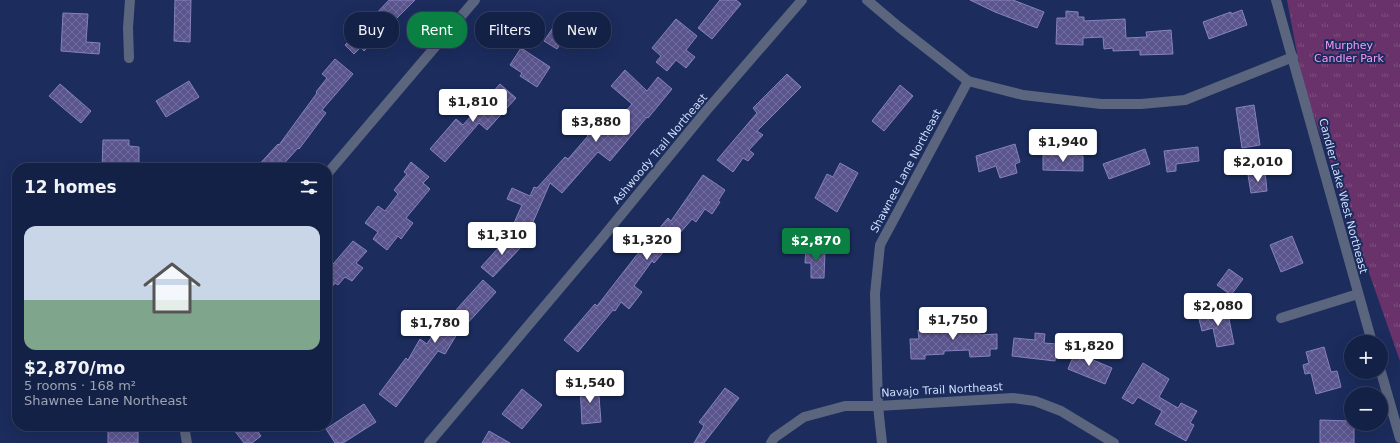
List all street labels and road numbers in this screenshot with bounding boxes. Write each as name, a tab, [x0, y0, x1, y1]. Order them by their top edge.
street label: Ashwoody Trail Northeast	[610, 91, 710, 207]
street label: Shawnee Lane Northeast	[868, 106, 944, 235]
street label: Candler Lake West Northeast	[1316, 117, 1370, 276]
street label: Navajo Trail Northeast	[881, 380, 1004, 400]

